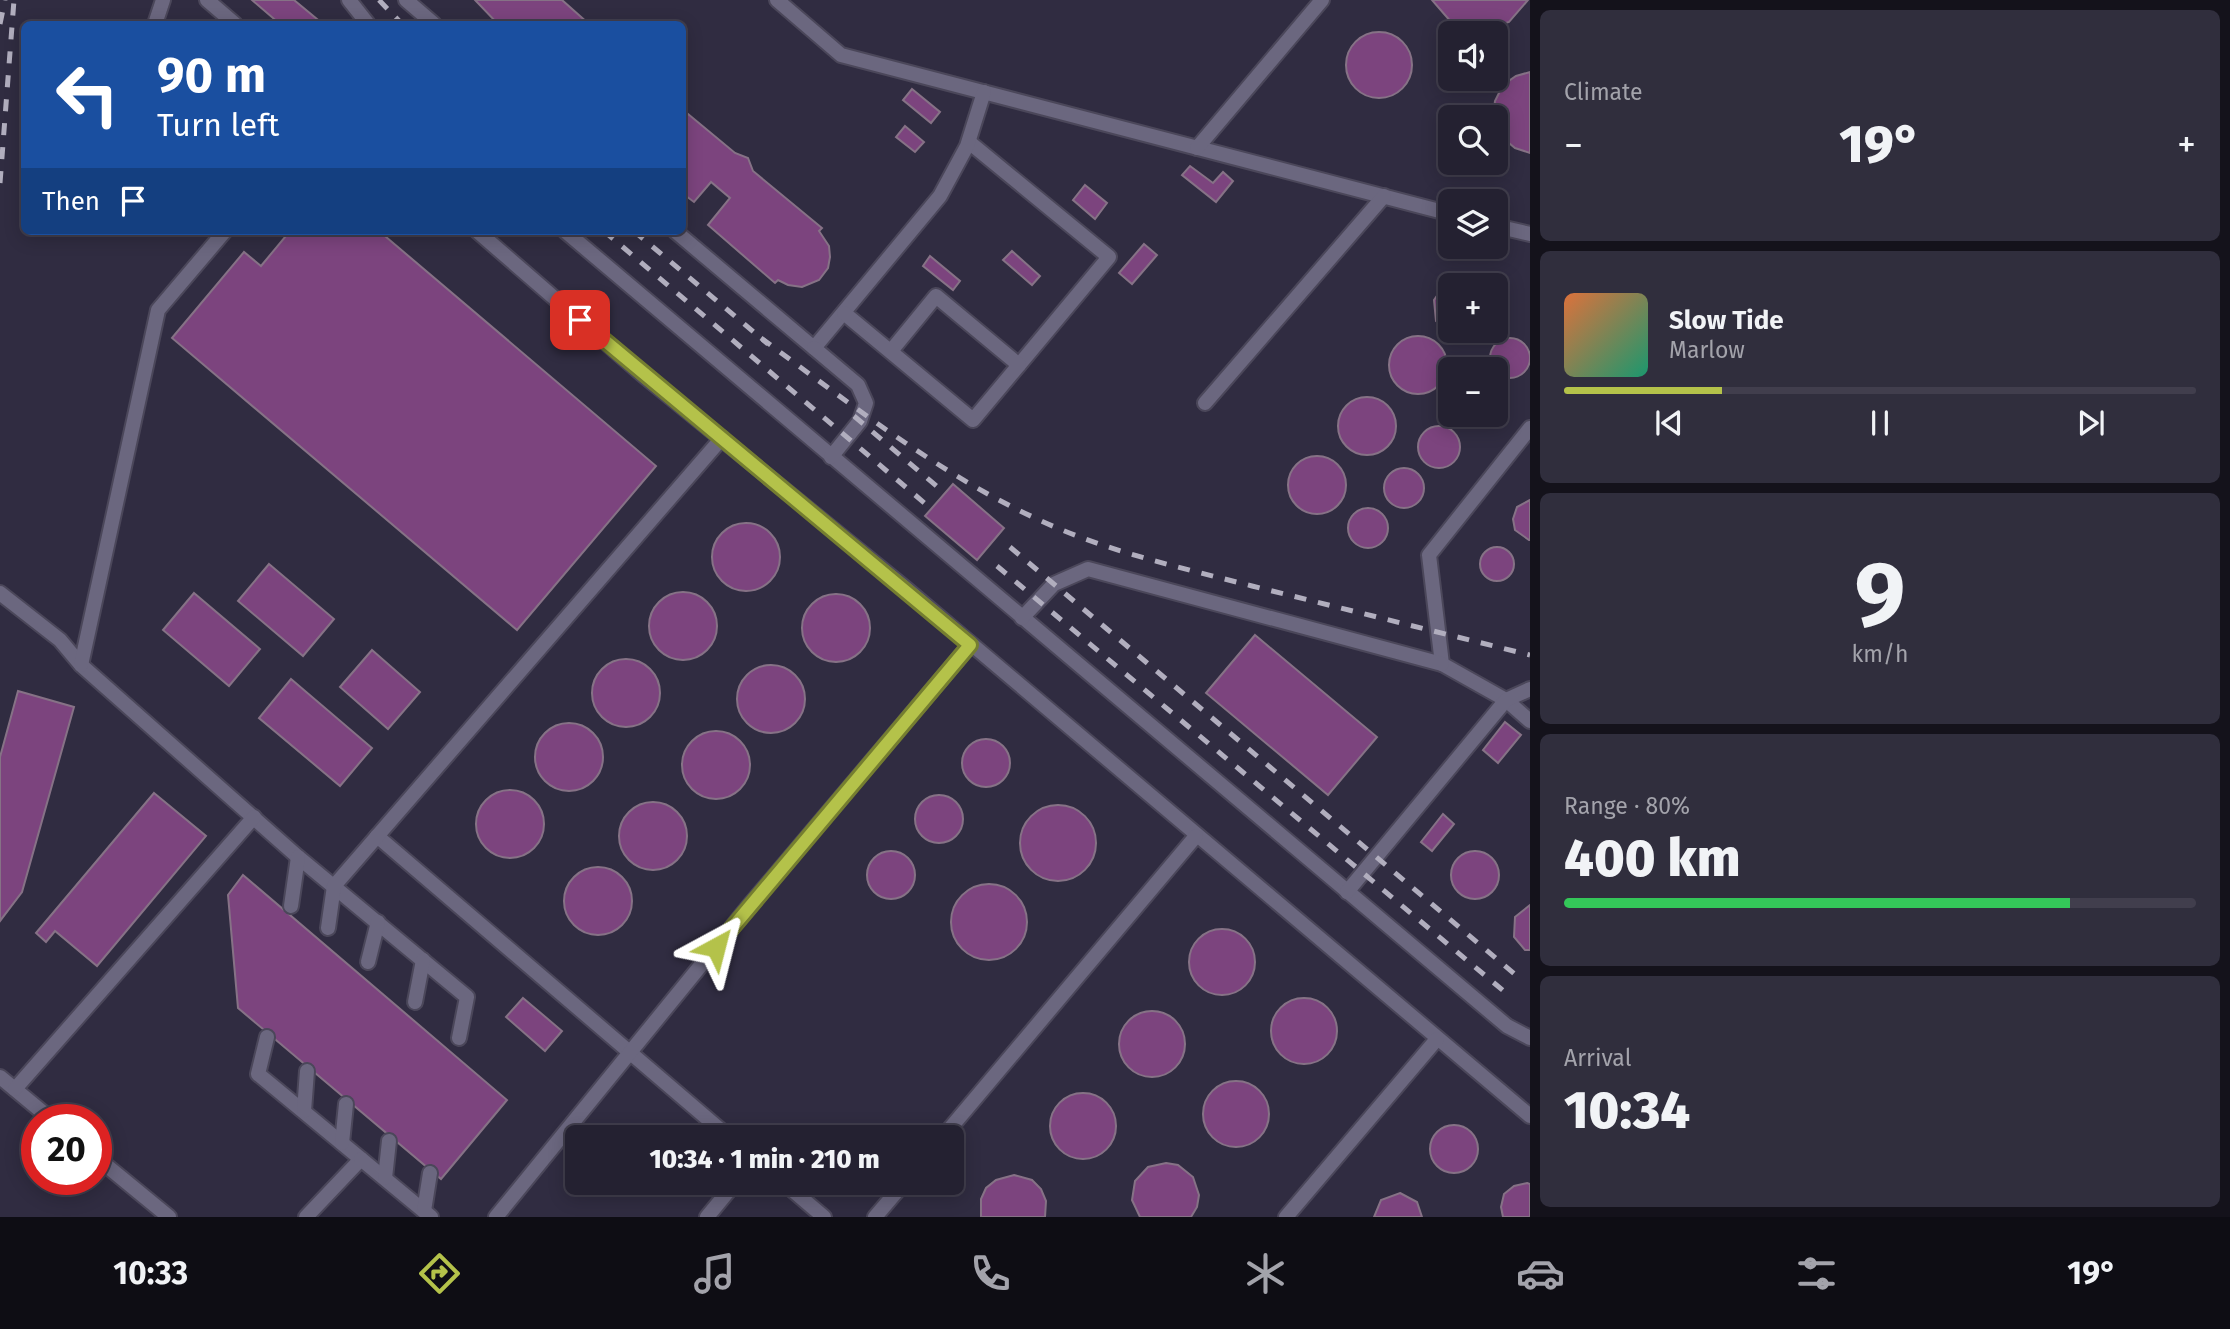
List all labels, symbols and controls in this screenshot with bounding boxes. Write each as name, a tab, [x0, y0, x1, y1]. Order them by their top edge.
map controls	[1438, 21, 1508, 427]
button: sound	[1438, 21, 1508, 91]
text: 90 m	[157, 46, 266, 105]
icon: left	[42, 49, 133, 140]
text: Climate	[1564, 78, 1643, 106]
button: search	[1438, 105, 1508, 175]
text: Turn left	[157, 106, 279, 144]
text: 19°	[1839, 113, 1921, 176]
text: −	[1564, 122, 1583, 168]
text: +	[2177, 122, 2196, 168]
icon: arrive	[114, 182, 152, 220]
text: Then	[42, 186, 100, 217]
button: layers	[1438, 189, 1508, 259]
button: +	[1438, 273, 1508, 343]
pin	[550, 290, 610, 350]
icon: arrive	[561, 301, 599, 339]
text: Slow Tide	[1669, 305, 1784, 336]
text: Marlow	[1669, 336, 1745, 364]
button: −	[1438, 357, 1508, 427]
icon: previous	[1650, 404, 1688, 442]
icon: pause	[1861, 404, 1899, 442]
icon: next	[2072, 404, 2110, 442]
text: 9	[1855, 540, 1905, 649]
text: km/h	[1852, 640, 1908, 668]
text: Range · 80%	[1564, 792, 1690, 820]
text: 400 km	[1564, 827, 1741, 890]
position arrow	[679, 910, 753, 984]
text: Arrival	[1564, 1044, 1631, 1072]
text: 10:34	[1564, 1079, 1690, 1142]
speed limit sign: 20	[21, 1104, 112, 1195]
text: 10:34 · 1 min · 210 m	[649, 1144, 880, 1175]
icon: directions	[415, 1249, 464, 1298]
icon: music	[690, 1249, 739, 1298]
icon: phone	[966, 1249, 1015, 1298]
icon: climate	[1241, 1249, 1290, 1298]
icon: car	[1516, 1249, 1565, 1298]
icon: filters	[1792, 1249, 1841, 1298]
text: 10:33	[113, 1254, 188, 1292]
text: 19°	[2067, 1254, 2117, 1292]

